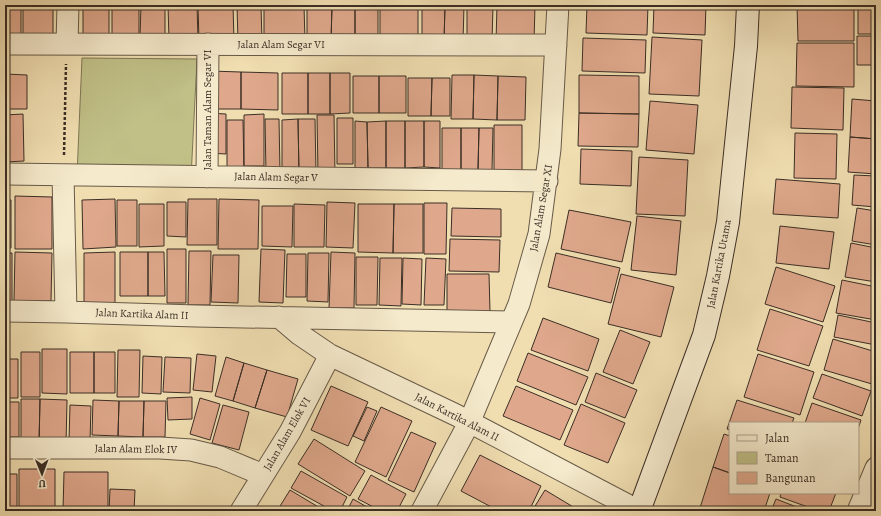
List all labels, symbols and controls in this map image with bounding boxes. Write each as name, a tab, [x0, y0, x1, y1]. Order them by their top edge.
street label: Jalan Alam Segar VI	[237, 37, 325, 52]
street label: Jalan Taman Alam Segar VI	[200, 50, 215, 170]
street label: Jalan Alam Segar XI	[526, 163, 556, 253]
street label: Jalan Alam Segar V	[234, 169, 318, 185]
street label: Jalan Kartika Utama	[703, 217, 735, 310]
street label: Jalan Kartika Alam II	[95, 305, 189, 323]
street label: Jalan Kartika Alam II	[412, 389, 502, 445]
street label: Jalan Alam Elok VI	[260, 394, 314, 474]
legend	[729, 422, 859, 494]
text: Jalan	[765, 430, 790, 446]
street label: Jalan Alam Elok IV	[95, 441, 178, 457]
text: Taman	[765, 450, 799, 466]
north arrow	[22, 454, 62, 494]
text: Bangunan	[765, 470, 816, 486]
text: U	[38, 476, 46, 491]

